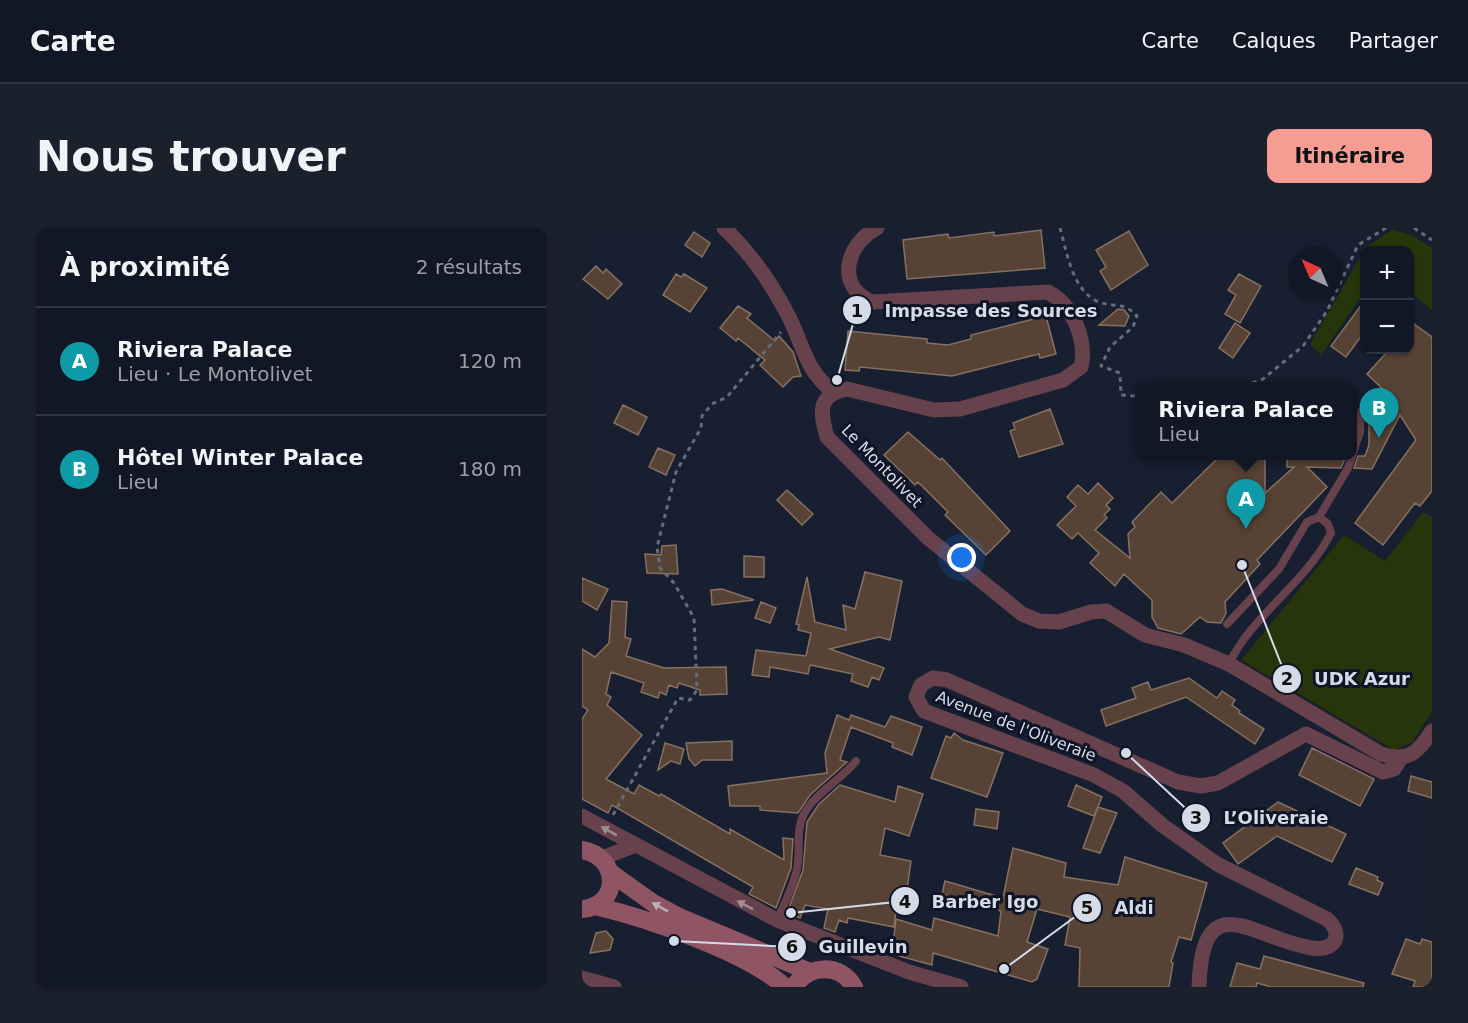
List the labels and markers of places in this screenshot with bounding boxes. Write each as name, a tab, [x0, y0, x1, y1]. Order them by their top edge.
callout: Impasse des Sources	[842, 292, 1109, 328]
pin: B	[1360, 388, 1398, 438]
pin: A	[1226, 480, 1266, 529]
callout: UDK Azur	[1272, 661, 1422, 697]
callout: L’Oliveraie	[1181, 800, 1340, 836]
callout: Barber Igo	[890, 883, 1051, 919]
callout: Aldi	[1072, 890, 1166, 926]
callout: Guillevin	[777, 929, 920, 965]

